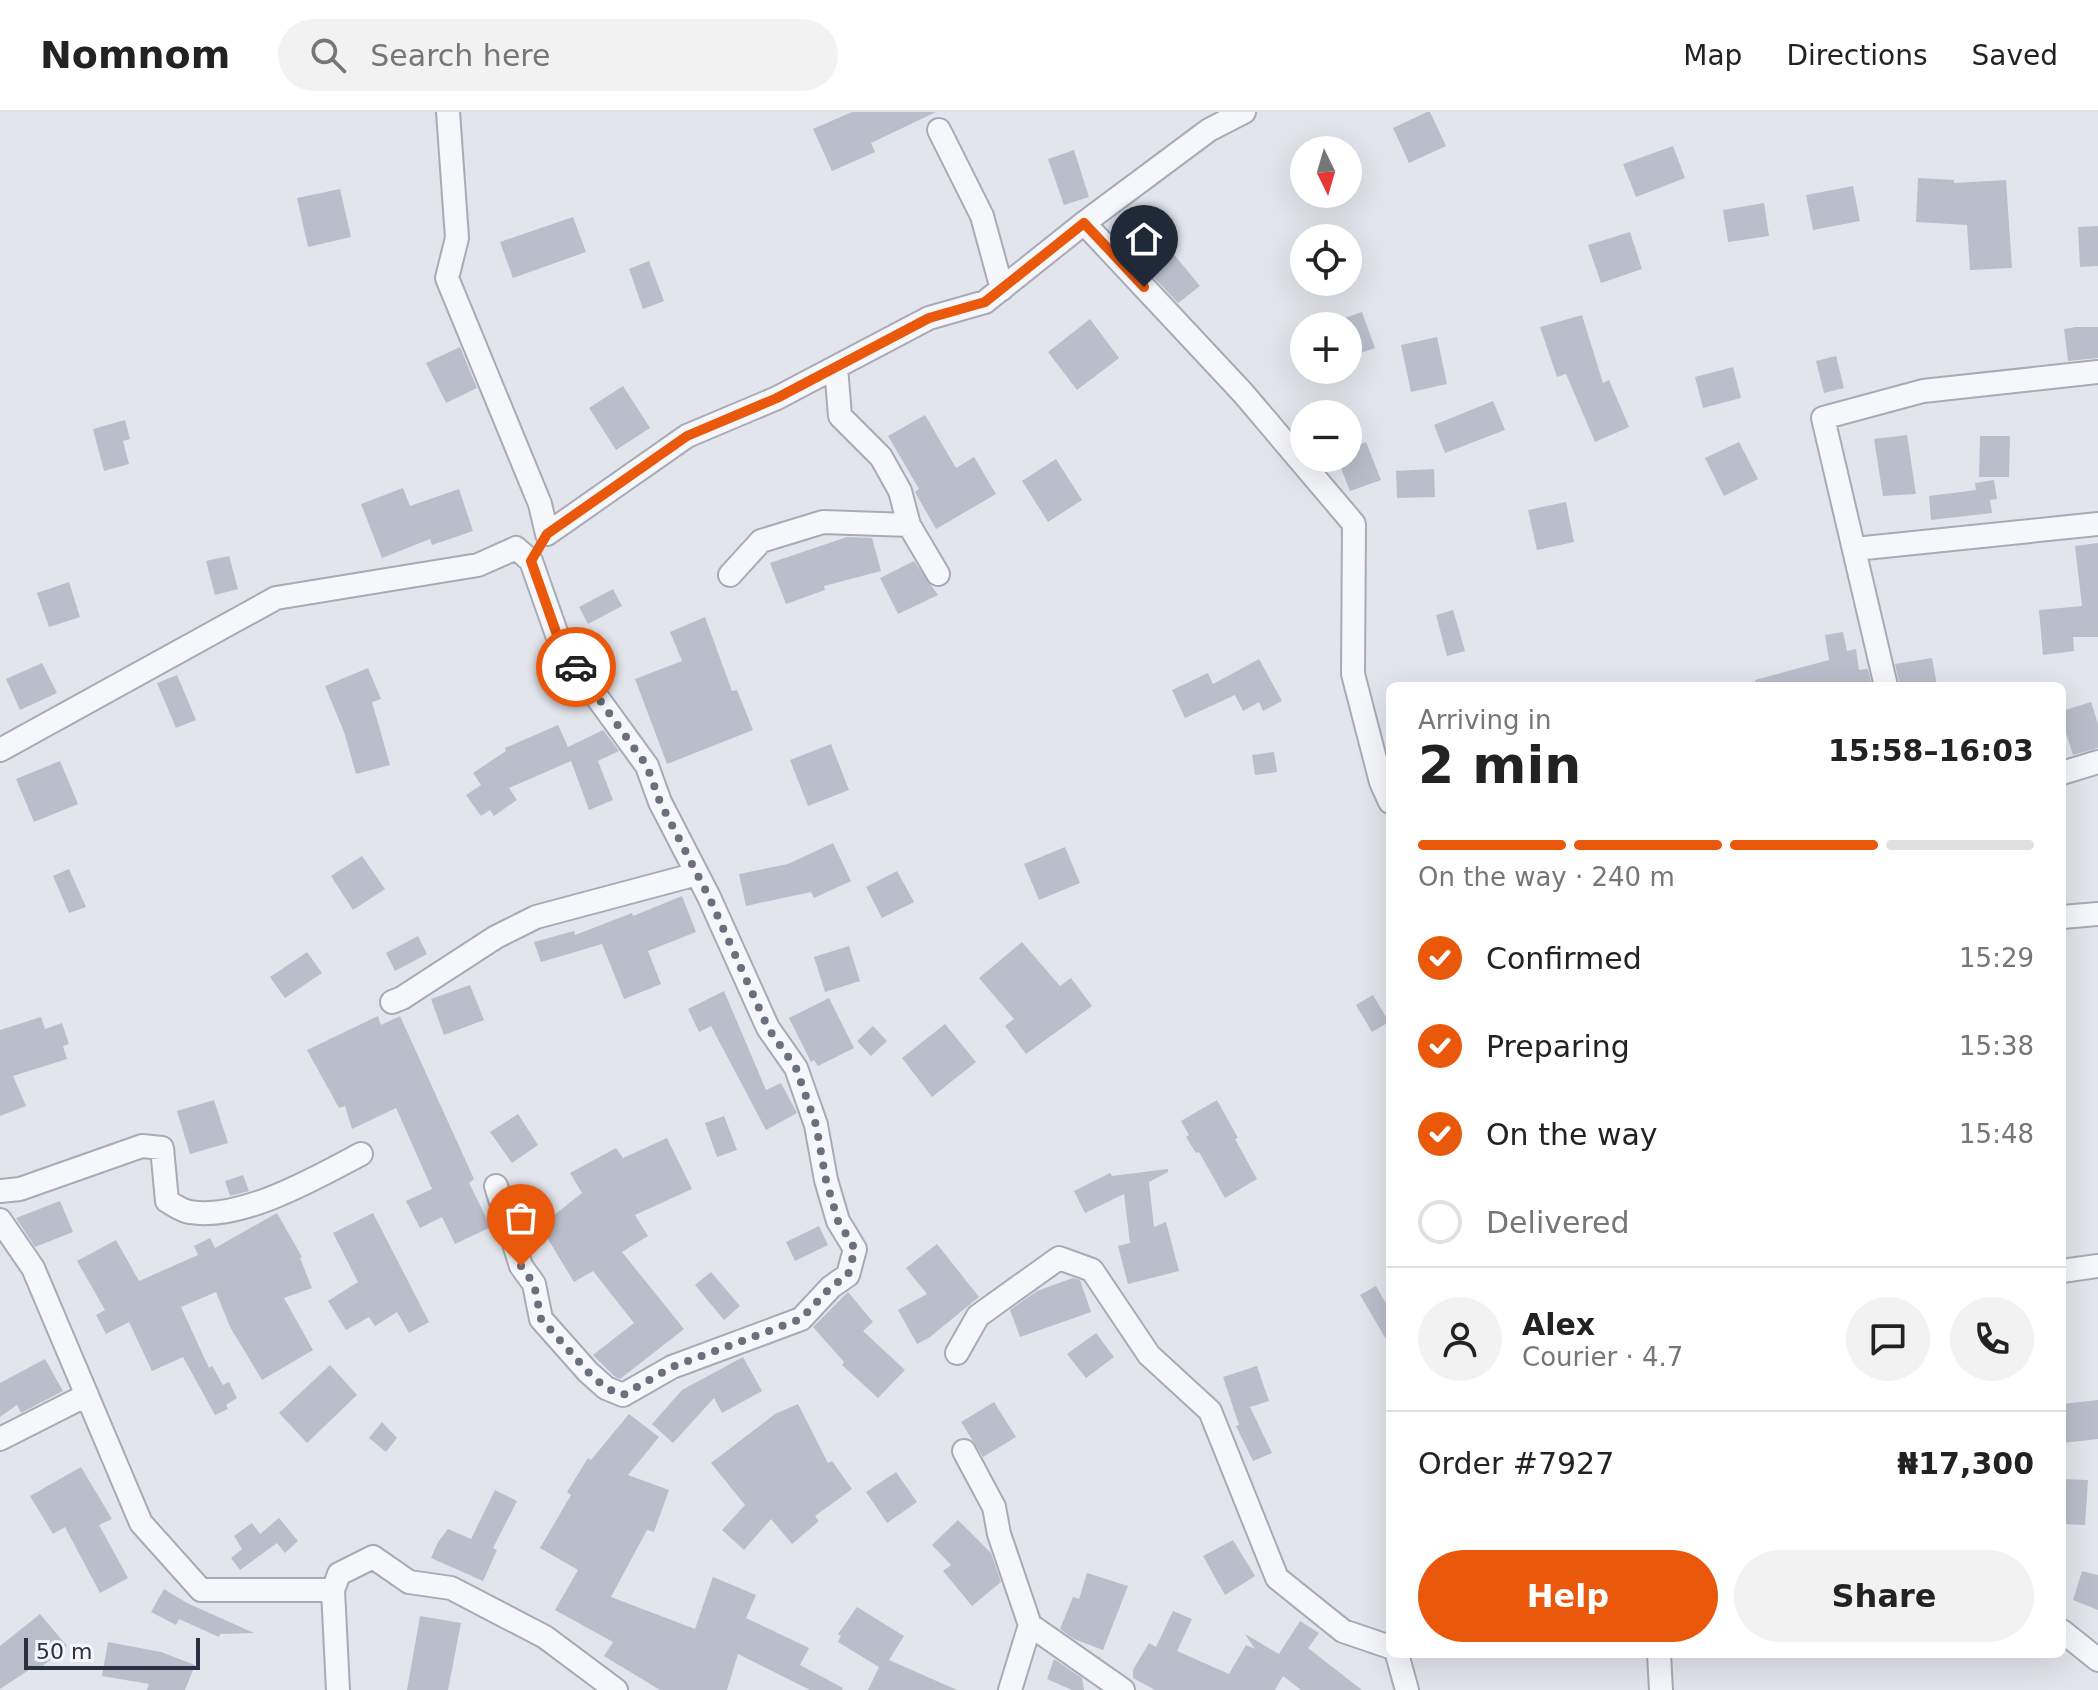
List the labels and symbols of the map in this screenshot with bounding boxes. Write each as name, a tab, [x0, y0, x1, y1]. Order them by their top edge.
north arrow	[1290, 136, 1362, 208]
pin	[1110, 205, 1178, 287]
courier	[536, 627, 616, 707]
pin	[487, 1184, 555, 1266]
scale bar	[24, 1634, 200, 1670]

